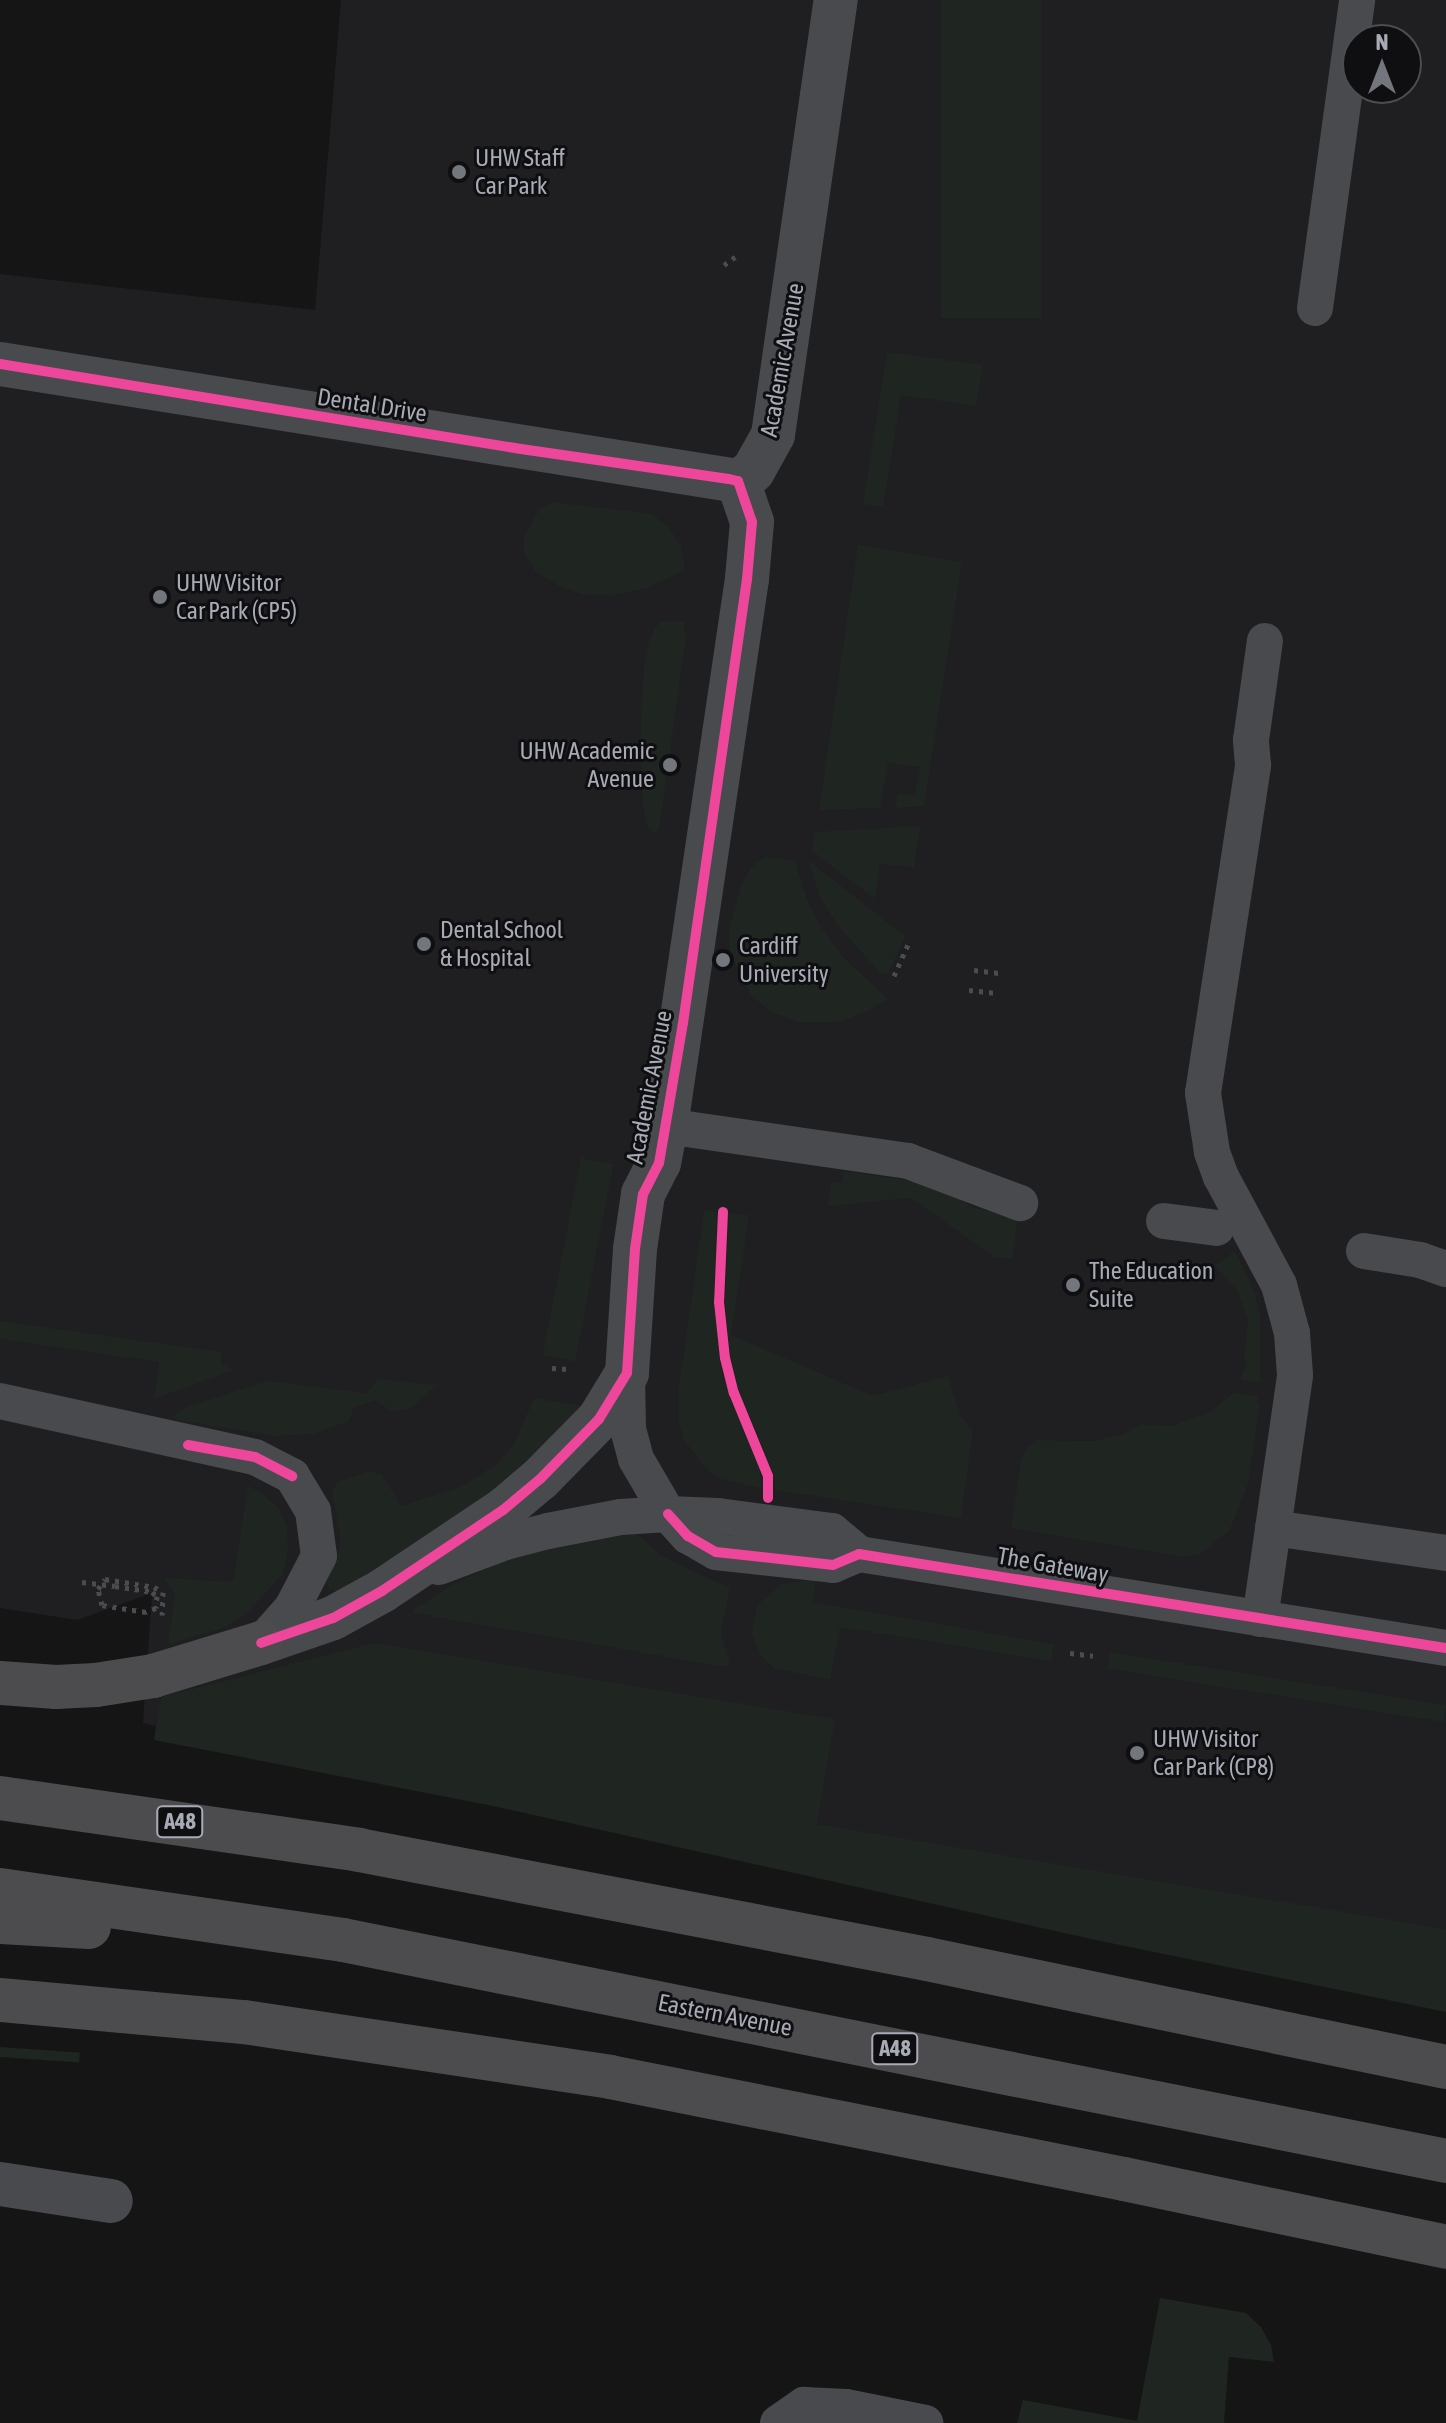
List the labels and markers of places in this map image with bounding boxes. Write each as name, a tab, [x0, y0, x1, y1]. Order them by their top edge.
place label: UHW Staff Car Park	[475, 144, 565, 200]
marker: UHW Staff Car Park	[450, 163, 468, 181]
place label: UHW Visitor Car Park (CP5)	[176, 569, 297, 625]
marker: UHW Visitor Car Park (CP5)	[151, 588, 169, 606]
place label: UHW Academic Avenue	[519, 737, 654, 793]
marker: UHW Academic Avenue	[661, 756, 679, 774]
place label: Dental School & Hospital	[440, 916, 563, 972]
place label: Cardiff University	[739, 932, 829, 988]
marker: Dental School & Hospital	[415, 935, 433, 953]
marker: Cardiff University	[714, 951, 732, 969]
place label: The Education Suite	[1089, 1257, 1213, 1313]
marker: The Education Suite	[1064, 1276, 1082, 1294]
place label: UHW Visitor Car Park (CP8)	[1153, 1725, 1274, 1781]
marker: UHW Visitor Car Park (CP8)	[1128, 1744, 1146, 1762]

